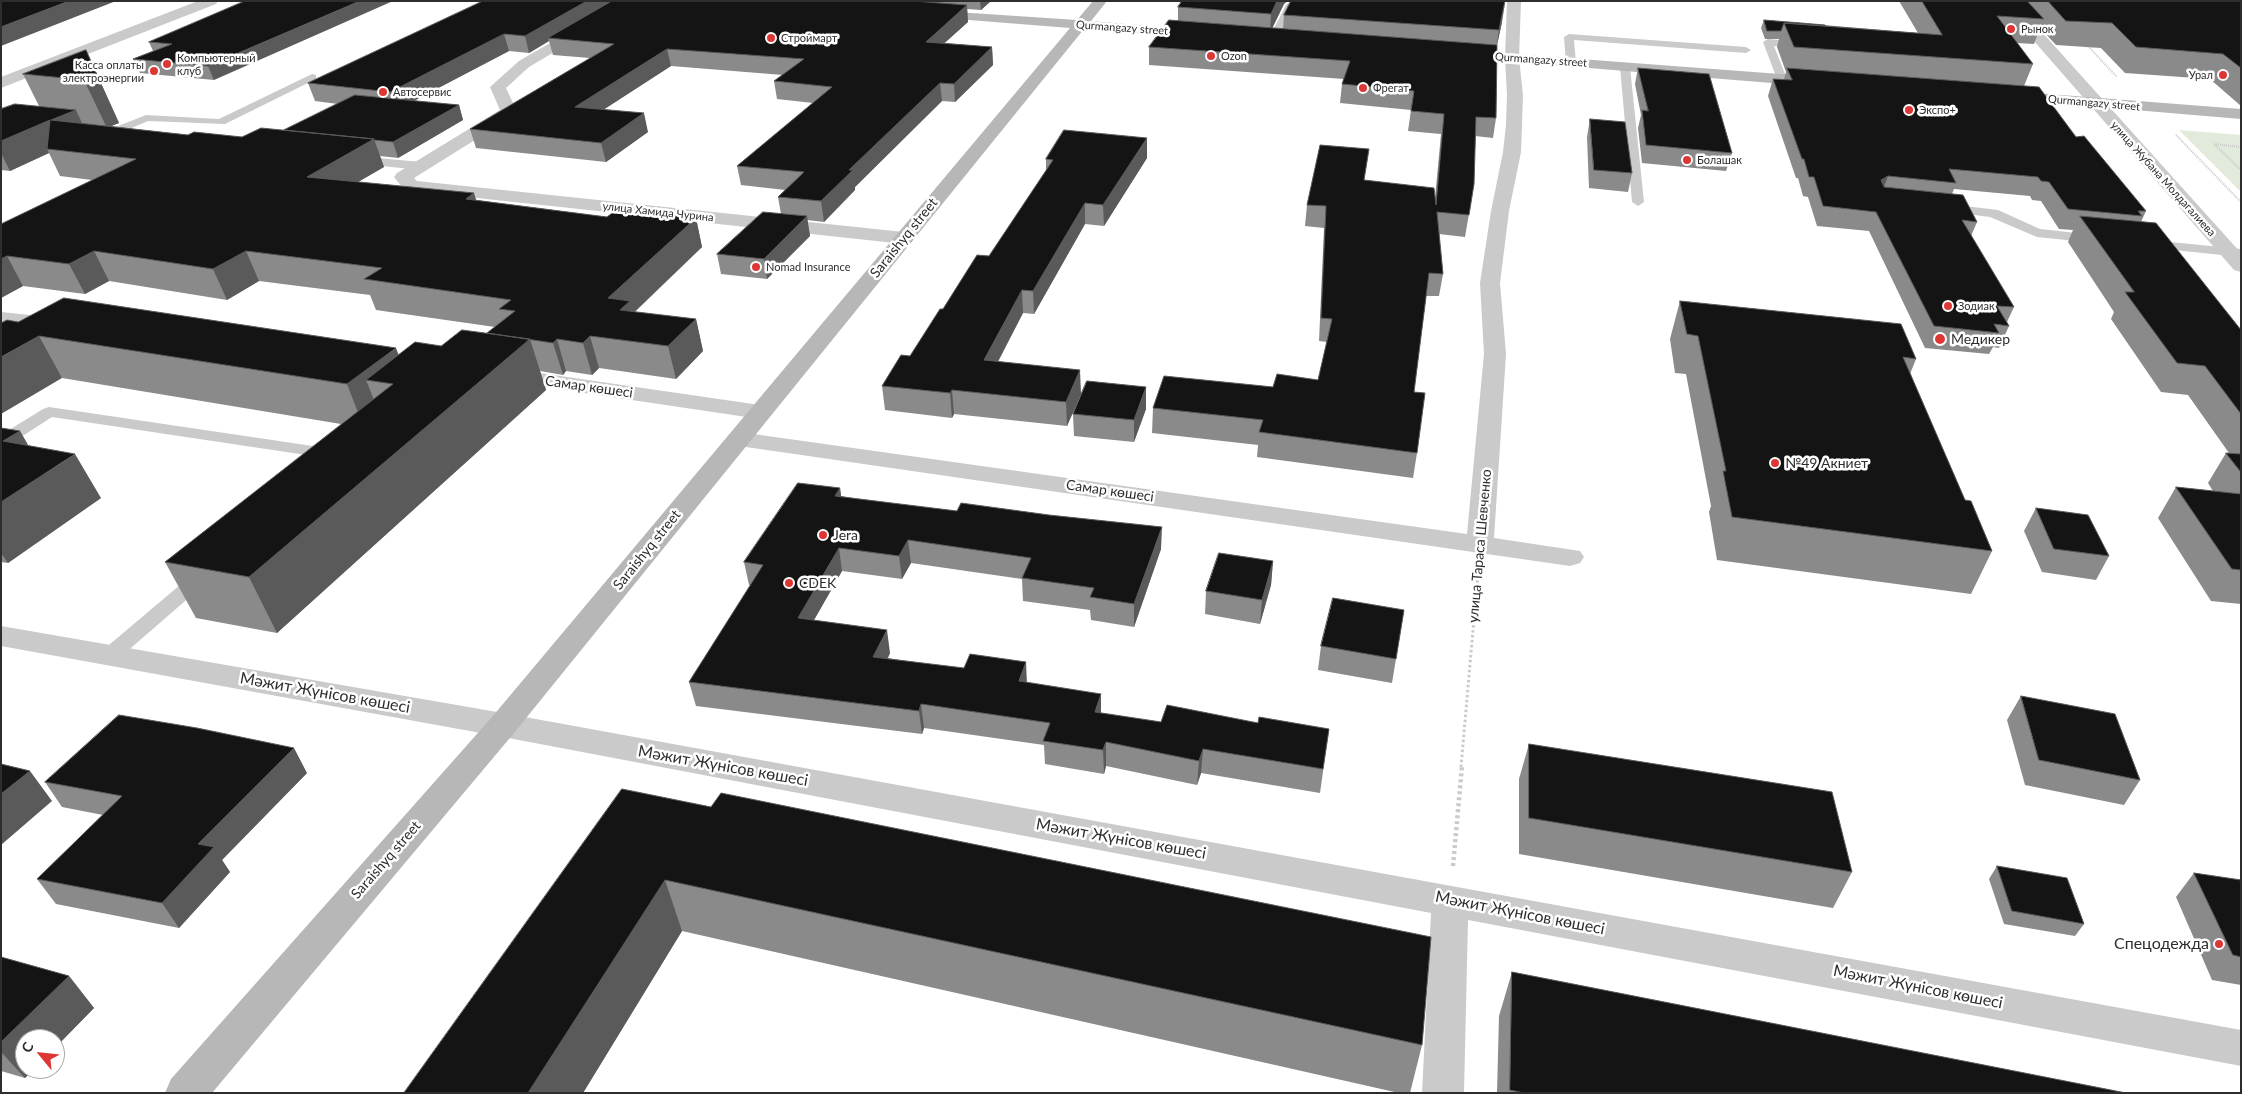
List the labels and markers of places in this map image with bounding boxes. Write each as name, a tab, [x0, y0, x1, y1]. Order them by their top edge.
place label: Рынок	[2021, 22, 2054, 36]
marker: Рынок	[2005, 23, 2017, 35]
place label: Строймарт	[781, 31, 837, 45]
marker: Строймарт	[765, 32, 777, 44]
place label: Ozon	[1221, 49, 1247, 63]
marker: Ozon	[1205, 50, 1217, 62]
place label: Компьютерный клуб	[177, 51, 256, 77]
place label: Касса оплаты электроэнергии	[62, 58, 144, 84]
marker: Компьютерный клуб	[161, 58, 173, 70]
marker: Касса оплаты электроэнергии	[148, 65, 160, 77]
place label: Урал	[2189, 68, 2213, 82]
marker: Урал	[2217, 69, 2229, 81]
place label: Фрегат	[1373, 81, 1409, 95]
marker: Фрегат	[1357, 82, 1369, 94]
place label: Автосервис	[393, 85, 452, 99]
marker: Автосервис	[377, 86, 389, 98]
place label: Экспо+	[1919, 103, 1956, 117]
marker: Экспо+	[1903, 104, 1915, 116]
place label: Болашак	[1697, 153, 1742, 167]
marker: Болашак	[1681, 154, 1693, 166]
place label: Nomad Insurance	[766, 260, 850, 274]
marker: Nomad Insurance	[750, 261, 762, 273]
place label: Зодиак	[1958, 299, 1995, 313]
marker: Зодиак	[1942, 300, 1954, 312]
place label: Медикер	[1951, 331, 2010, 347]
marker: Медикер	[1933, 332, 1947, 346]
place label: №49 Акниет	[1785, 455, 1868, 471]
marker: №49 Акниет	[1769, 457, 1781, 469]
place label: Jera	[833, 527, 858, 543]
marker: Jera	[817, 529, 829, 541]
place label: CDEK	[799, 575, 836, 591]
marker: CDEK	[783, 577, 795, 589]
place label: Спецодежда	[2114, 934, 2209, 954]
marker: Спецодежда	[2213, 938, 2225, 950]

